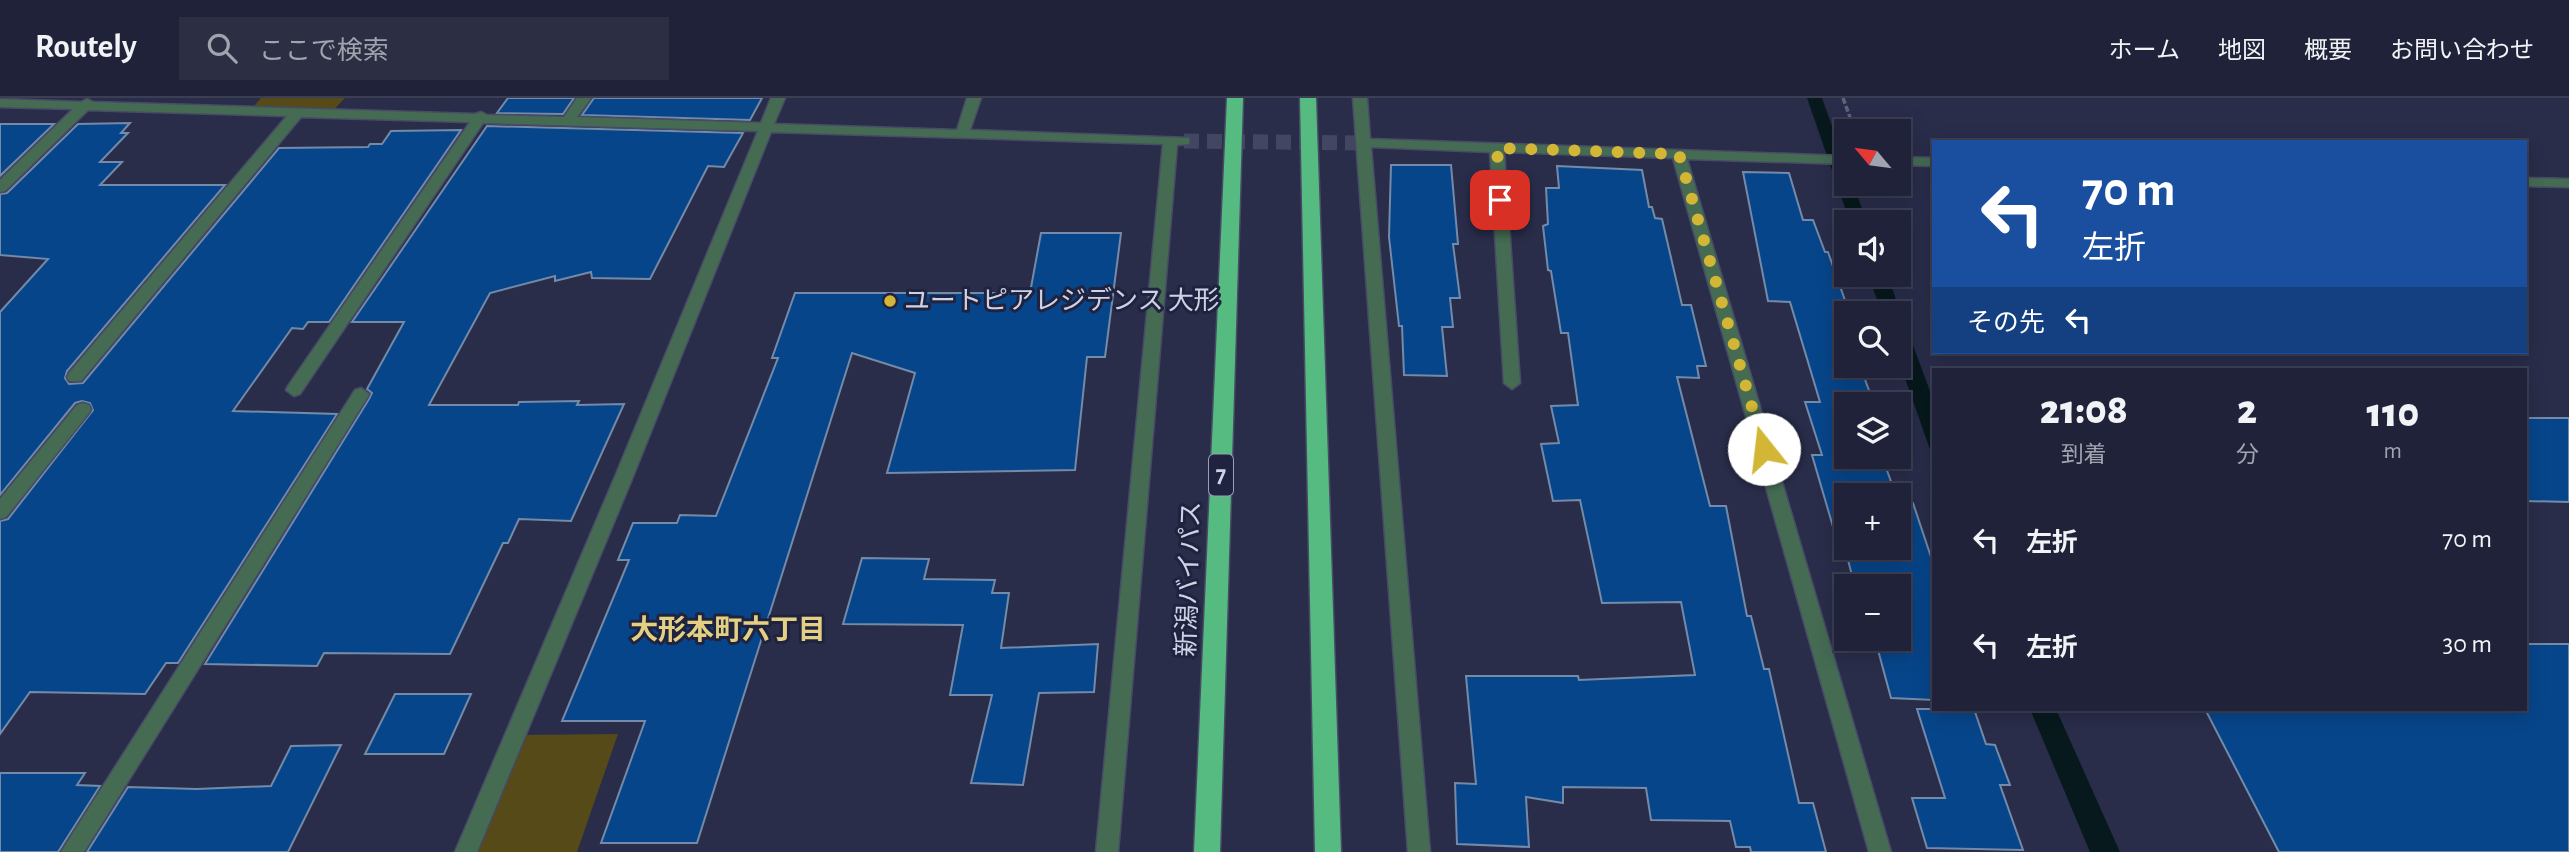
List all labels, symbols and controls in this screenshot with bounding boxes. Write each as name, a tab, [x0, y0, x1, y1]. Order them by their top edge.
search box	[179, 17, 669, 80]
icon: search	[203, 29, 241, 67]
text: Routely	[35, 31, 137, 64]
text: ここで検索	[259, 38, 389, 64]
text: ホーム	[2109, 39, 2180, 63]
text: 地図	[2218, 39, 2266, 63]
text: 概要	[2304, 39, 2352, 63]
text: お問い合わせ	[2390, 39, 2534, 63]
north arrow	[1834, 119, 1911, 196]
map controls	[1834, 119, 1911, 651]
text: 70 m	[2082, 166, 2176, 215]
icon: left	[1967, 168, 2058, 259]
pin	[1470, 170, 1530, 230]
icon: arrive	[1481, 181, 1519, 219]
button: sound	[1834, 210, 1911, 287]
text: 左折	[2082, 232, 2146, 264]
place label: ユートピアレジデンス 大形	[904, 286, 1220, 314]
marker: ユートピアレジデンス 大形	[882, 293, 898, 309]
button: search	[1834, 301, 1911, 378]
icon: left	[2059, 301, 2097, 339]
text: その先	[1967, 310, 2045, 336]
text: 21:08	[2040, 389, 2128, 431]
text: 2	[2237, 389, 2257, 431]
button: layers	[1834, 392, 1911, 469]
text: 110	[2366, 392, 2419, 434]
position arrow	[1727, 412, 1801, 486]
text: m	[2384, 440, 2402, 463]
text: 到着	[2061, 444, 2107, 467]
text: 分	[2236, 444, 2259, 467]
road number: 7	[1209, 454, 1233, 496]
button: +	[1834, 483, 1911, 560]
street label: 新潟バイパス	[1172, 501, 1205, 657]
icon: left	[1967, 521, 2005, 559]
text: 70 m	[2442, 526, 2492, 552]
text: 左折	[2026, 530, 2078, 556]
button: −	[1834, 574, 1911, 651]
district label: 大形本町六丁目	[630, 615, 826, 645]
icon: left	[1967, 626, 2005, 664]
text: 30 m	[2442, 631, 2492, 657]
text: 左折	[2026, 635, 2078, 661]

